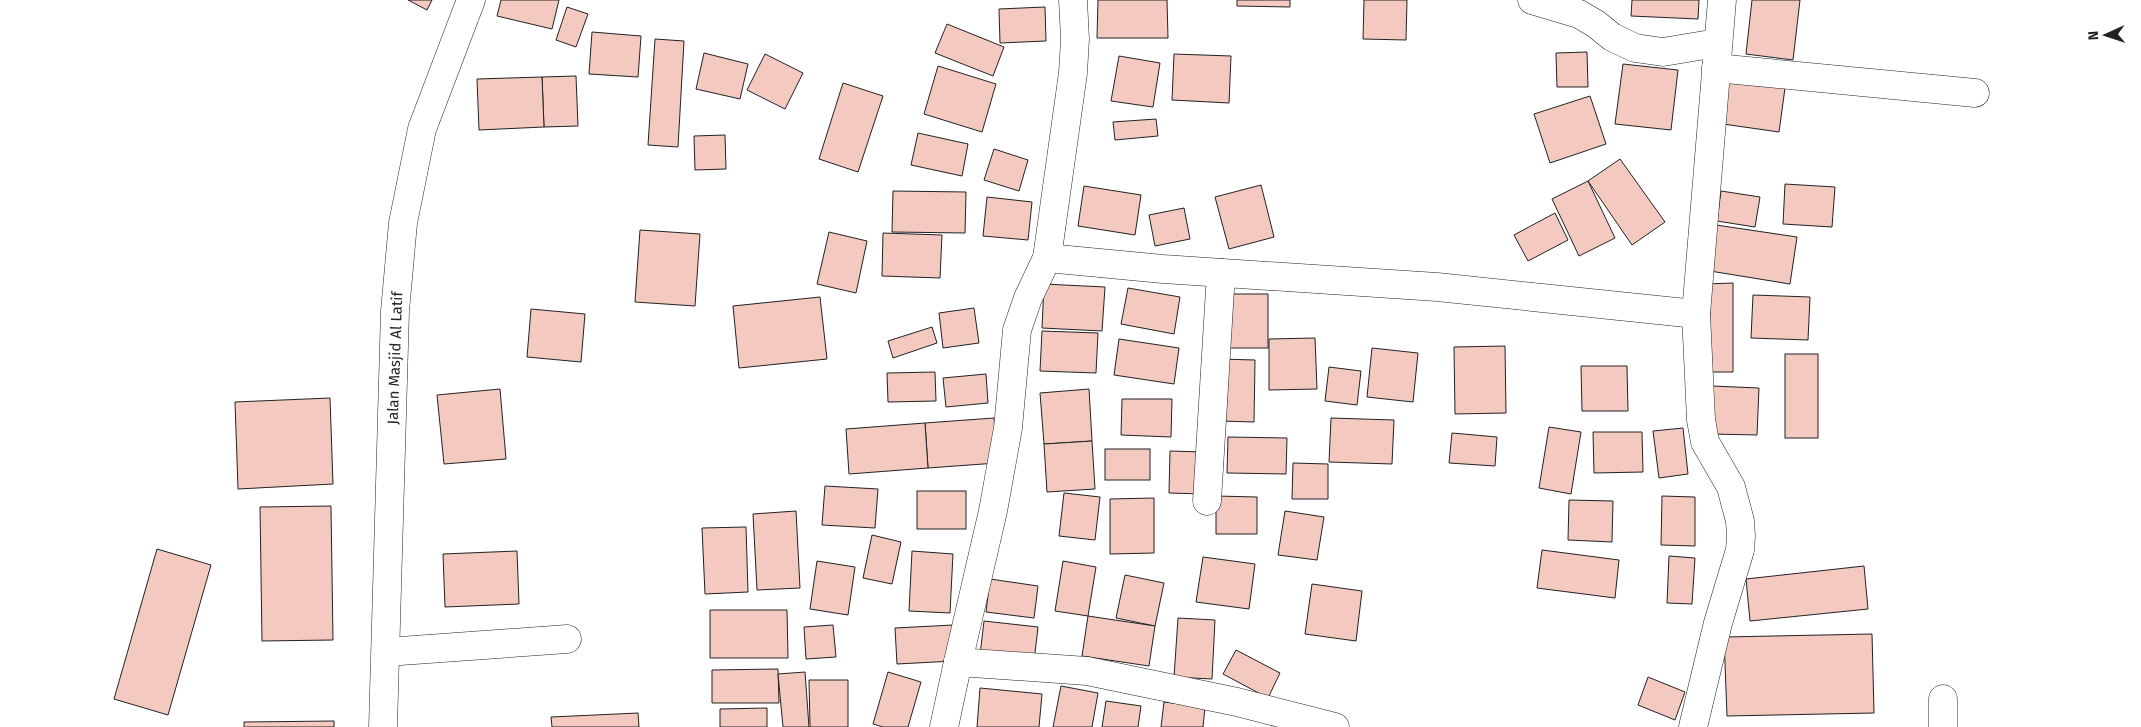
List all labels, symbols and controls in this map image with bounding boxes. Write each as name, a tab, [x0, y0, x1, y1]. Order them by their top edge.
north arrow	[2081, 10, 2131, 60]
text: N	[2085, 31, 2102, 41]
street label: Jalan Masjid Al Latif	[384, 290, 406, 425]

